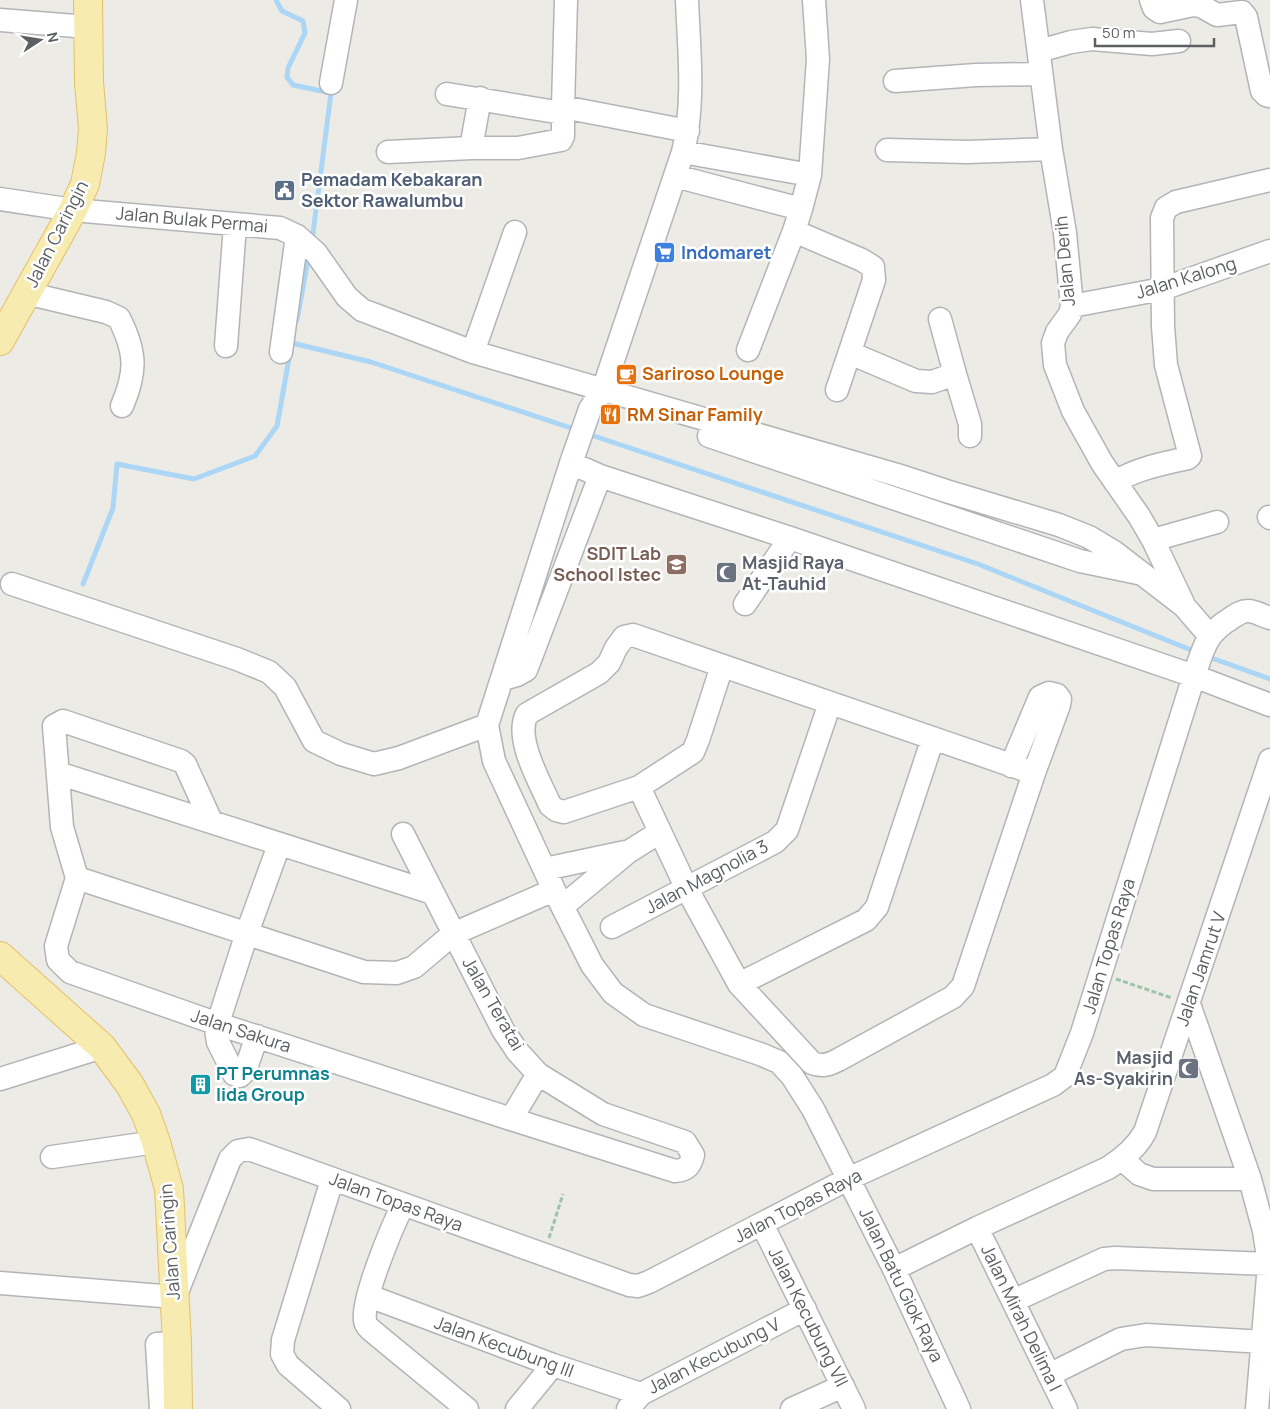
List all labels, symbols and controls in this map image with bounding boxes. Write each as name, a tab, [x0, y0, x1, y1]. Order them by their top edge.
north arrow	[15, 15, 65, 65]
scale bar	[1095, 15, 1214, 47]
text: 50 m	[1102, 22, 1136, 43]
text: N	[43, 30, 64, 44]
place label: Pemadam Kebakaran Sektor Rawalumbu	[301, 167, 483, 212]
street label: Jalan Caringin	[19, 176, 93, 291]
public building icon: Pemadam Kebakaran Sektor Rawalumbu	[273, 178, 297, 202]
street label: Jalan Bulak Permai	[115, 200, 269, 238]
street label: Jalan Derih	[1048, 215, 1080, 307]
place label: Indomaret	[681, 240, 772, 264]
supermarket icon: Indomaret	[653, 241, 677, 265]
street label: Jalan Kalong	[1133, 250, 1239, 304]
place label: Sariroso Lounge	[642, 361, 784, 385]
cafe icon: Sariroso Lounge	[614, 362, 638, 386]
place label: RM Sinar Family	[627, 402, 763, 426]
restaurant icon: RM Sinar Family	[599, 403, 623, 427]
place label: SDIT Lab School Istec	[553, 541, 661, 586]
place label: Masjid Raya At-Tauhid	[742, 550, 844, 595]
school or university icon: SDIT Lab School Istec	[665, 552, 689, 576]
mosque icon: Masjid Raya At-Tauhid	[714, 561, 738, 585]
street label: Jalan Magnolia 3	[641, 834, 772, 919]
street label: Jalan Topas Raya	[1076, 875, 1140, 1016]
street label: Jalan Jamrut V	[1169, 908, 1231, 1029]
street label: Jalan Teratai	[457, 952, 530, 1055]
street label: Jalan Sakura	[188, 1003, 294, 1057]
place label: Masjid As-Syakirin	[1074, 1045, 1173, 1090]
mosque icon: Masjid As-Syakirin	[1177, 1056, 1201, 1080]
place label: PT Perumnas Iida Group	[216, 1061, 330, 1106]
building icon: PT Perumnas Iida Group	[188, 1072, 212, 1096]
street label: Jalan Topas Raya	[730, 1163, 866, 1248]
street label: Jalan Topas Raya	[326, 1166, 466, 1236]
street label: Jalan Caringin	[153, 1183, 185, 1301]
street label: Jalan Batu Giok Raya	[854, 1203, 950, 1366]
street label: Jalan Mirah Delima I	[976, 1240, 1068, 1395]
street label: Jalan Kecubung VII	[763, 1243, 854, 1390]
street label: Jalan Kecubung III	[431, 1310, 577, 1382]
street label: Jalan Kecubung V	[643, 1311, 784, 1399]

